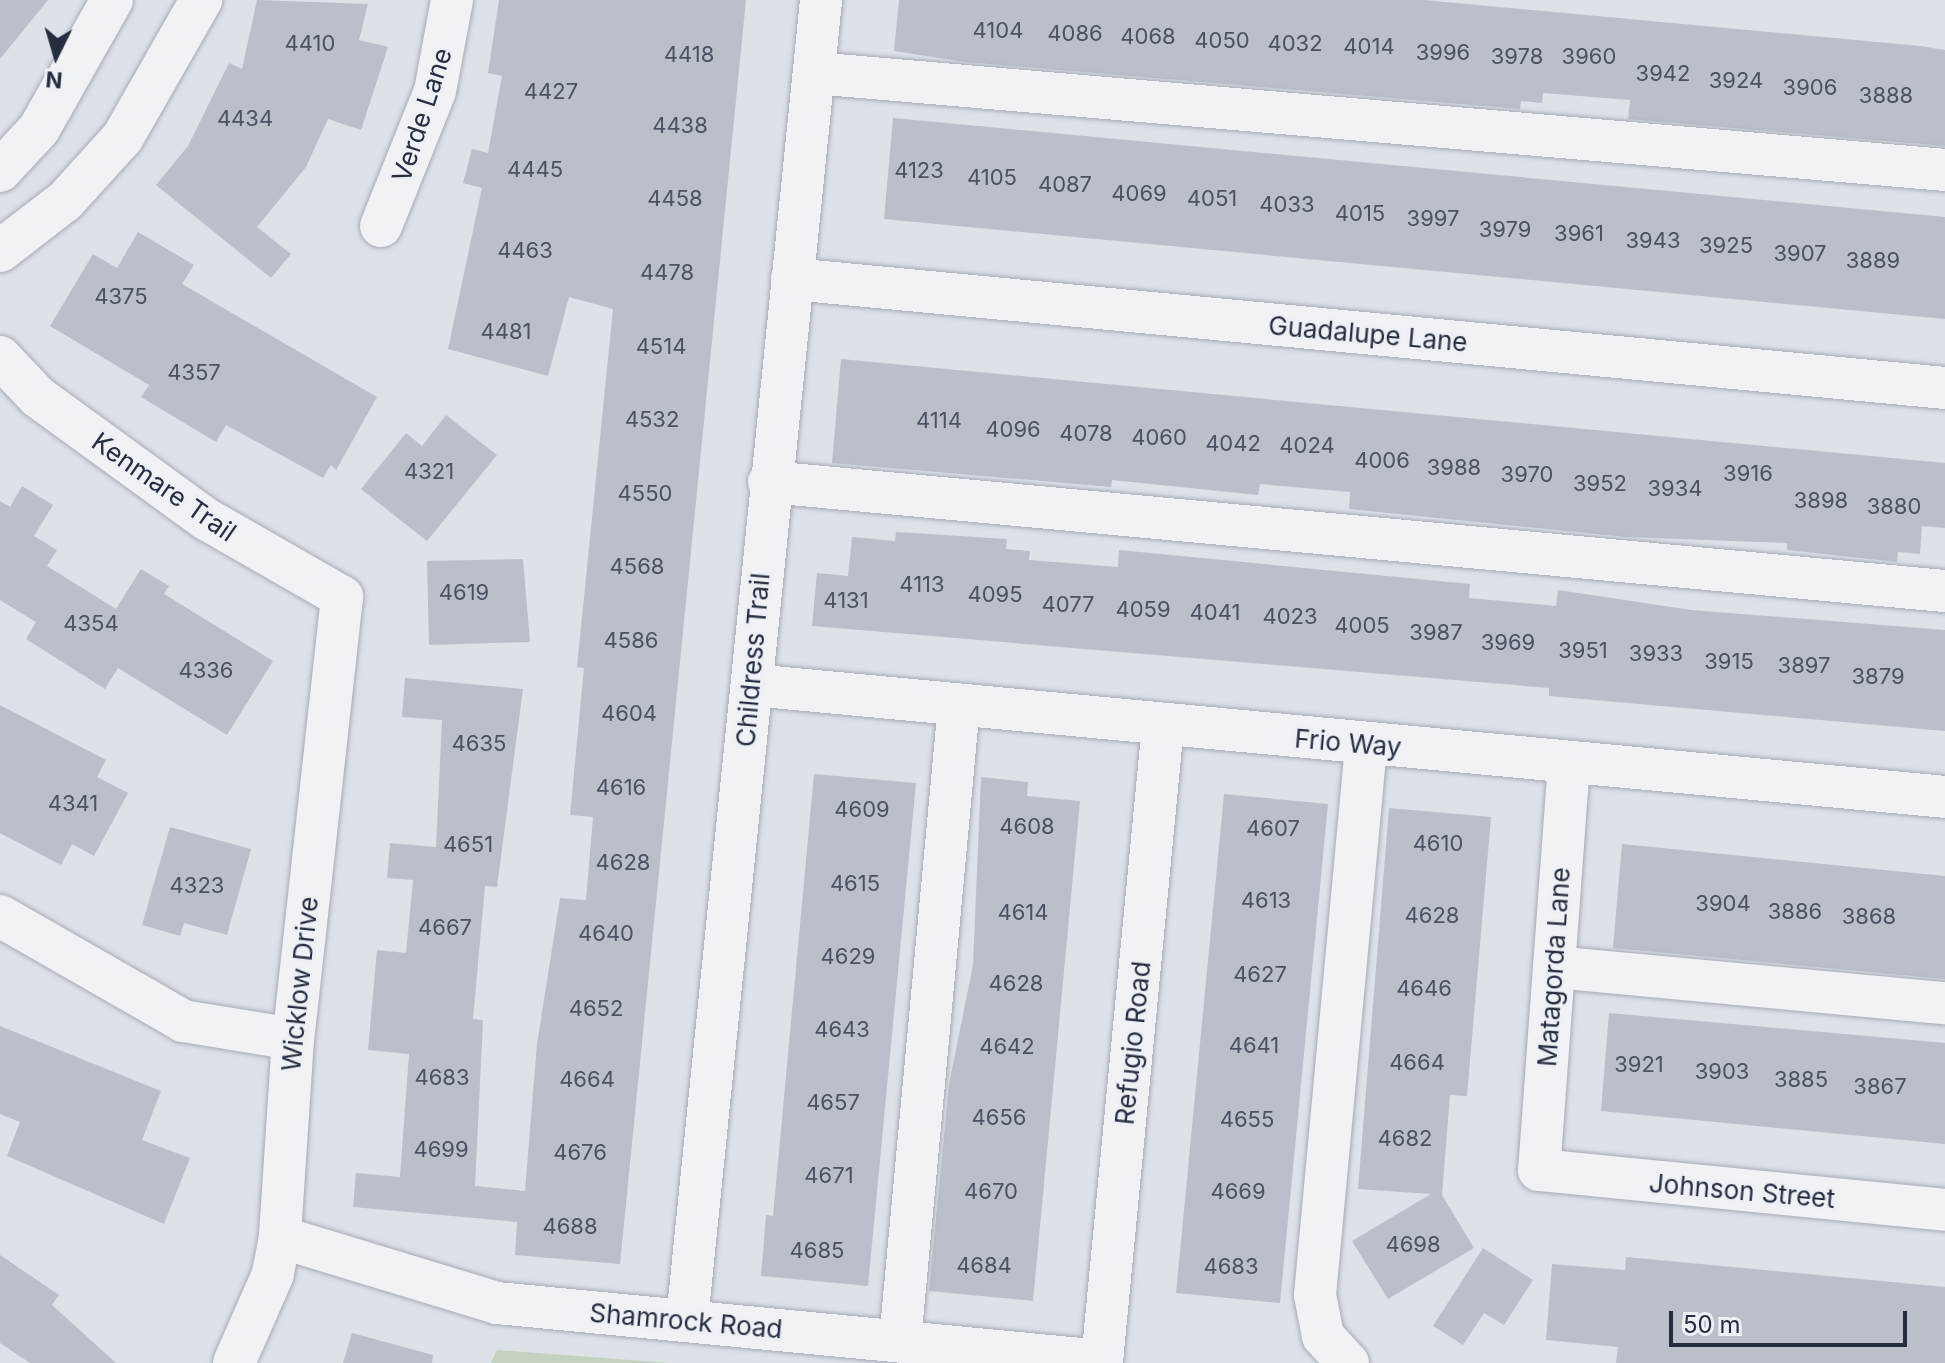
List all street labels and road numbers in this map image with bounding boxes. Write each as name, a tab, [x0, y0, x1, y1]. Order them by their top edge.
street label: Verde Lane	[386, 44, 458, 186]
street label: Guadalupe Lane	[1267, 310, 1469, 358]
street label: Kenmare Trail	[86, 426, 242, 548]
street label: Childress Trail	[730, 572, 776, 748]
street label: Frio Way	[1293, 723, 1403, 763]
street label: Matagorda Lane	[1531, 866, 1577, 1068]
street label: Wicklow Drive	[275, 895, 325, 1073]
street label: Refugio Road	[1109, 960, 1157, 1126]
street label: Johnson Street	[1648, 1167, 1836, 1215]
street label: Shamrock Road	[588, 1297, 784, 1345]

